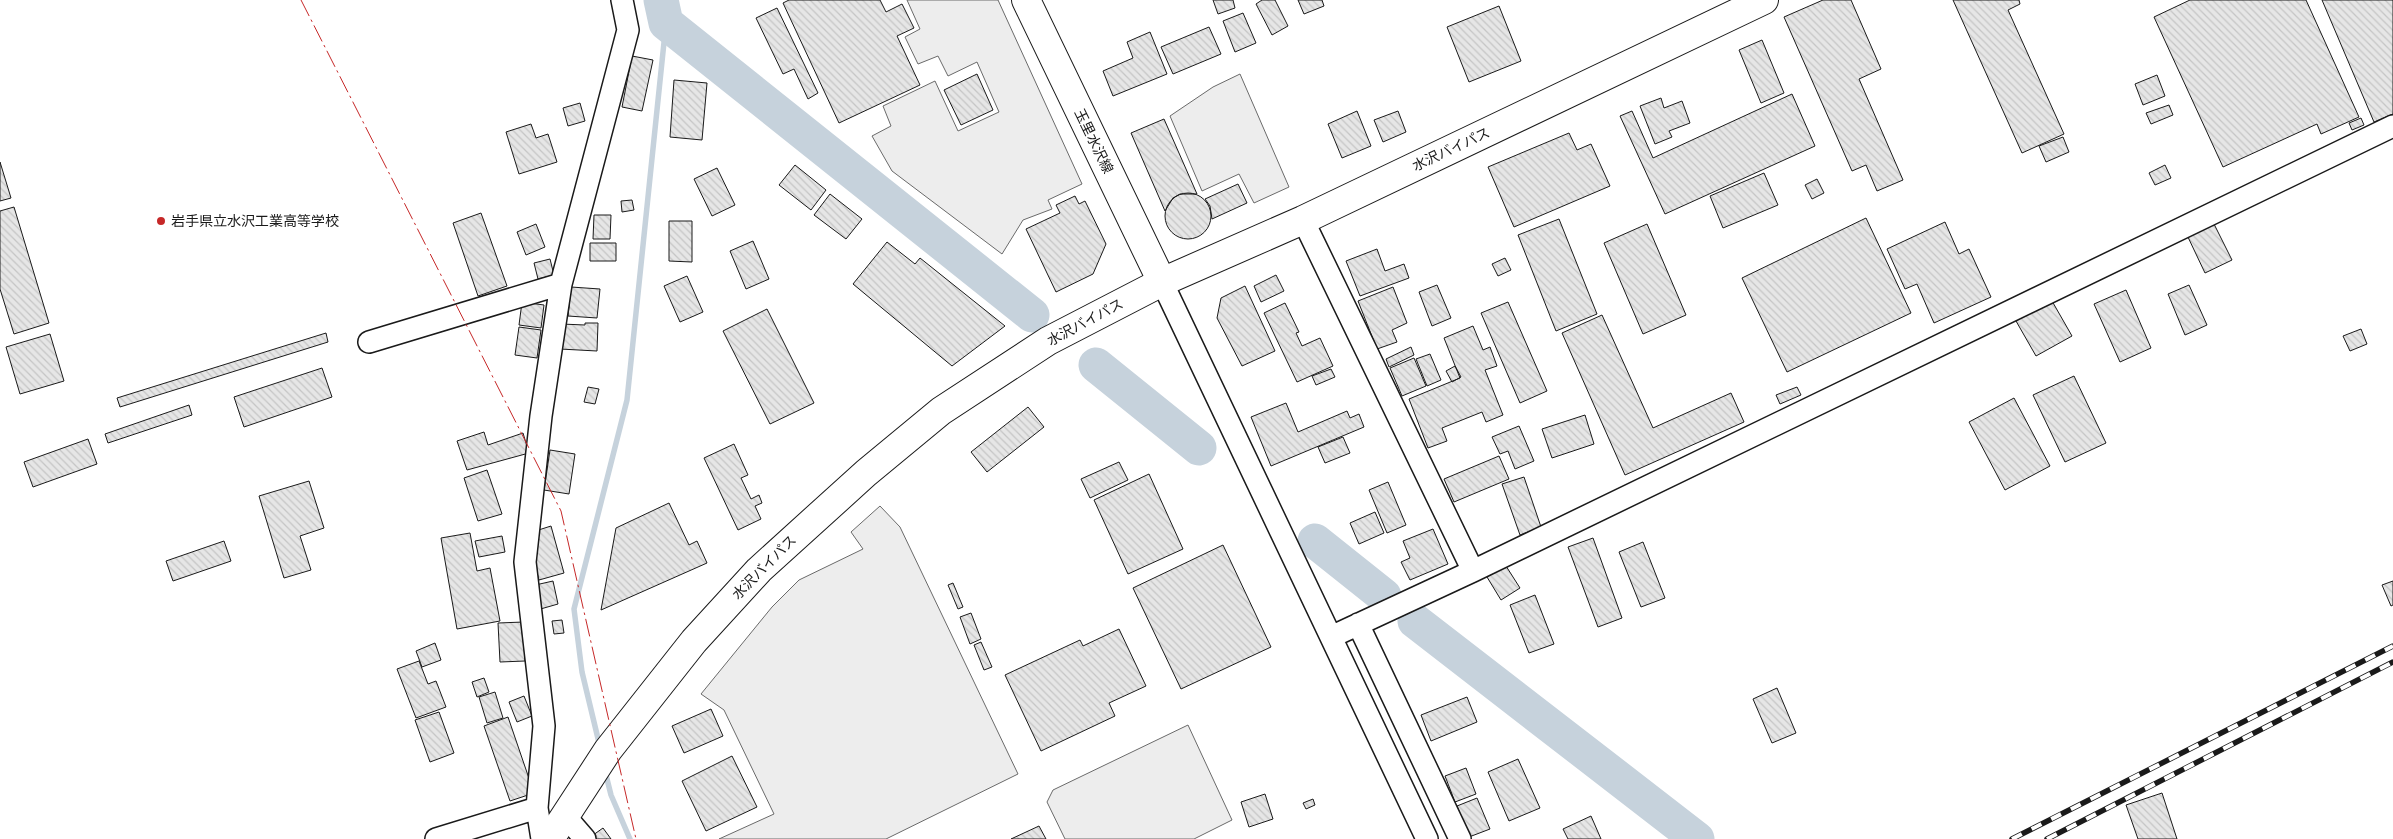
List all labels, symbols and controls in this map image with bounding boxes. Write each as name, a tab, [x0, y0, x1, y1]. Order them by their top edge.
street label: 玉里水沢線	[1071, 105, 1119, 176]
street label: 水沢バイパス	[1408, 121, 1493, 175]
place label: 岩手県立水沢工業高等学校	[171, 210, 339, 230]
marker: 岩手県立水沢工業高等学校	[155, 215, 167, 227]
street label: 水沢バイパス	[1043, 293, 1126, 350]
street label: 水沢バイパス	[727, 530, 800, 603]

